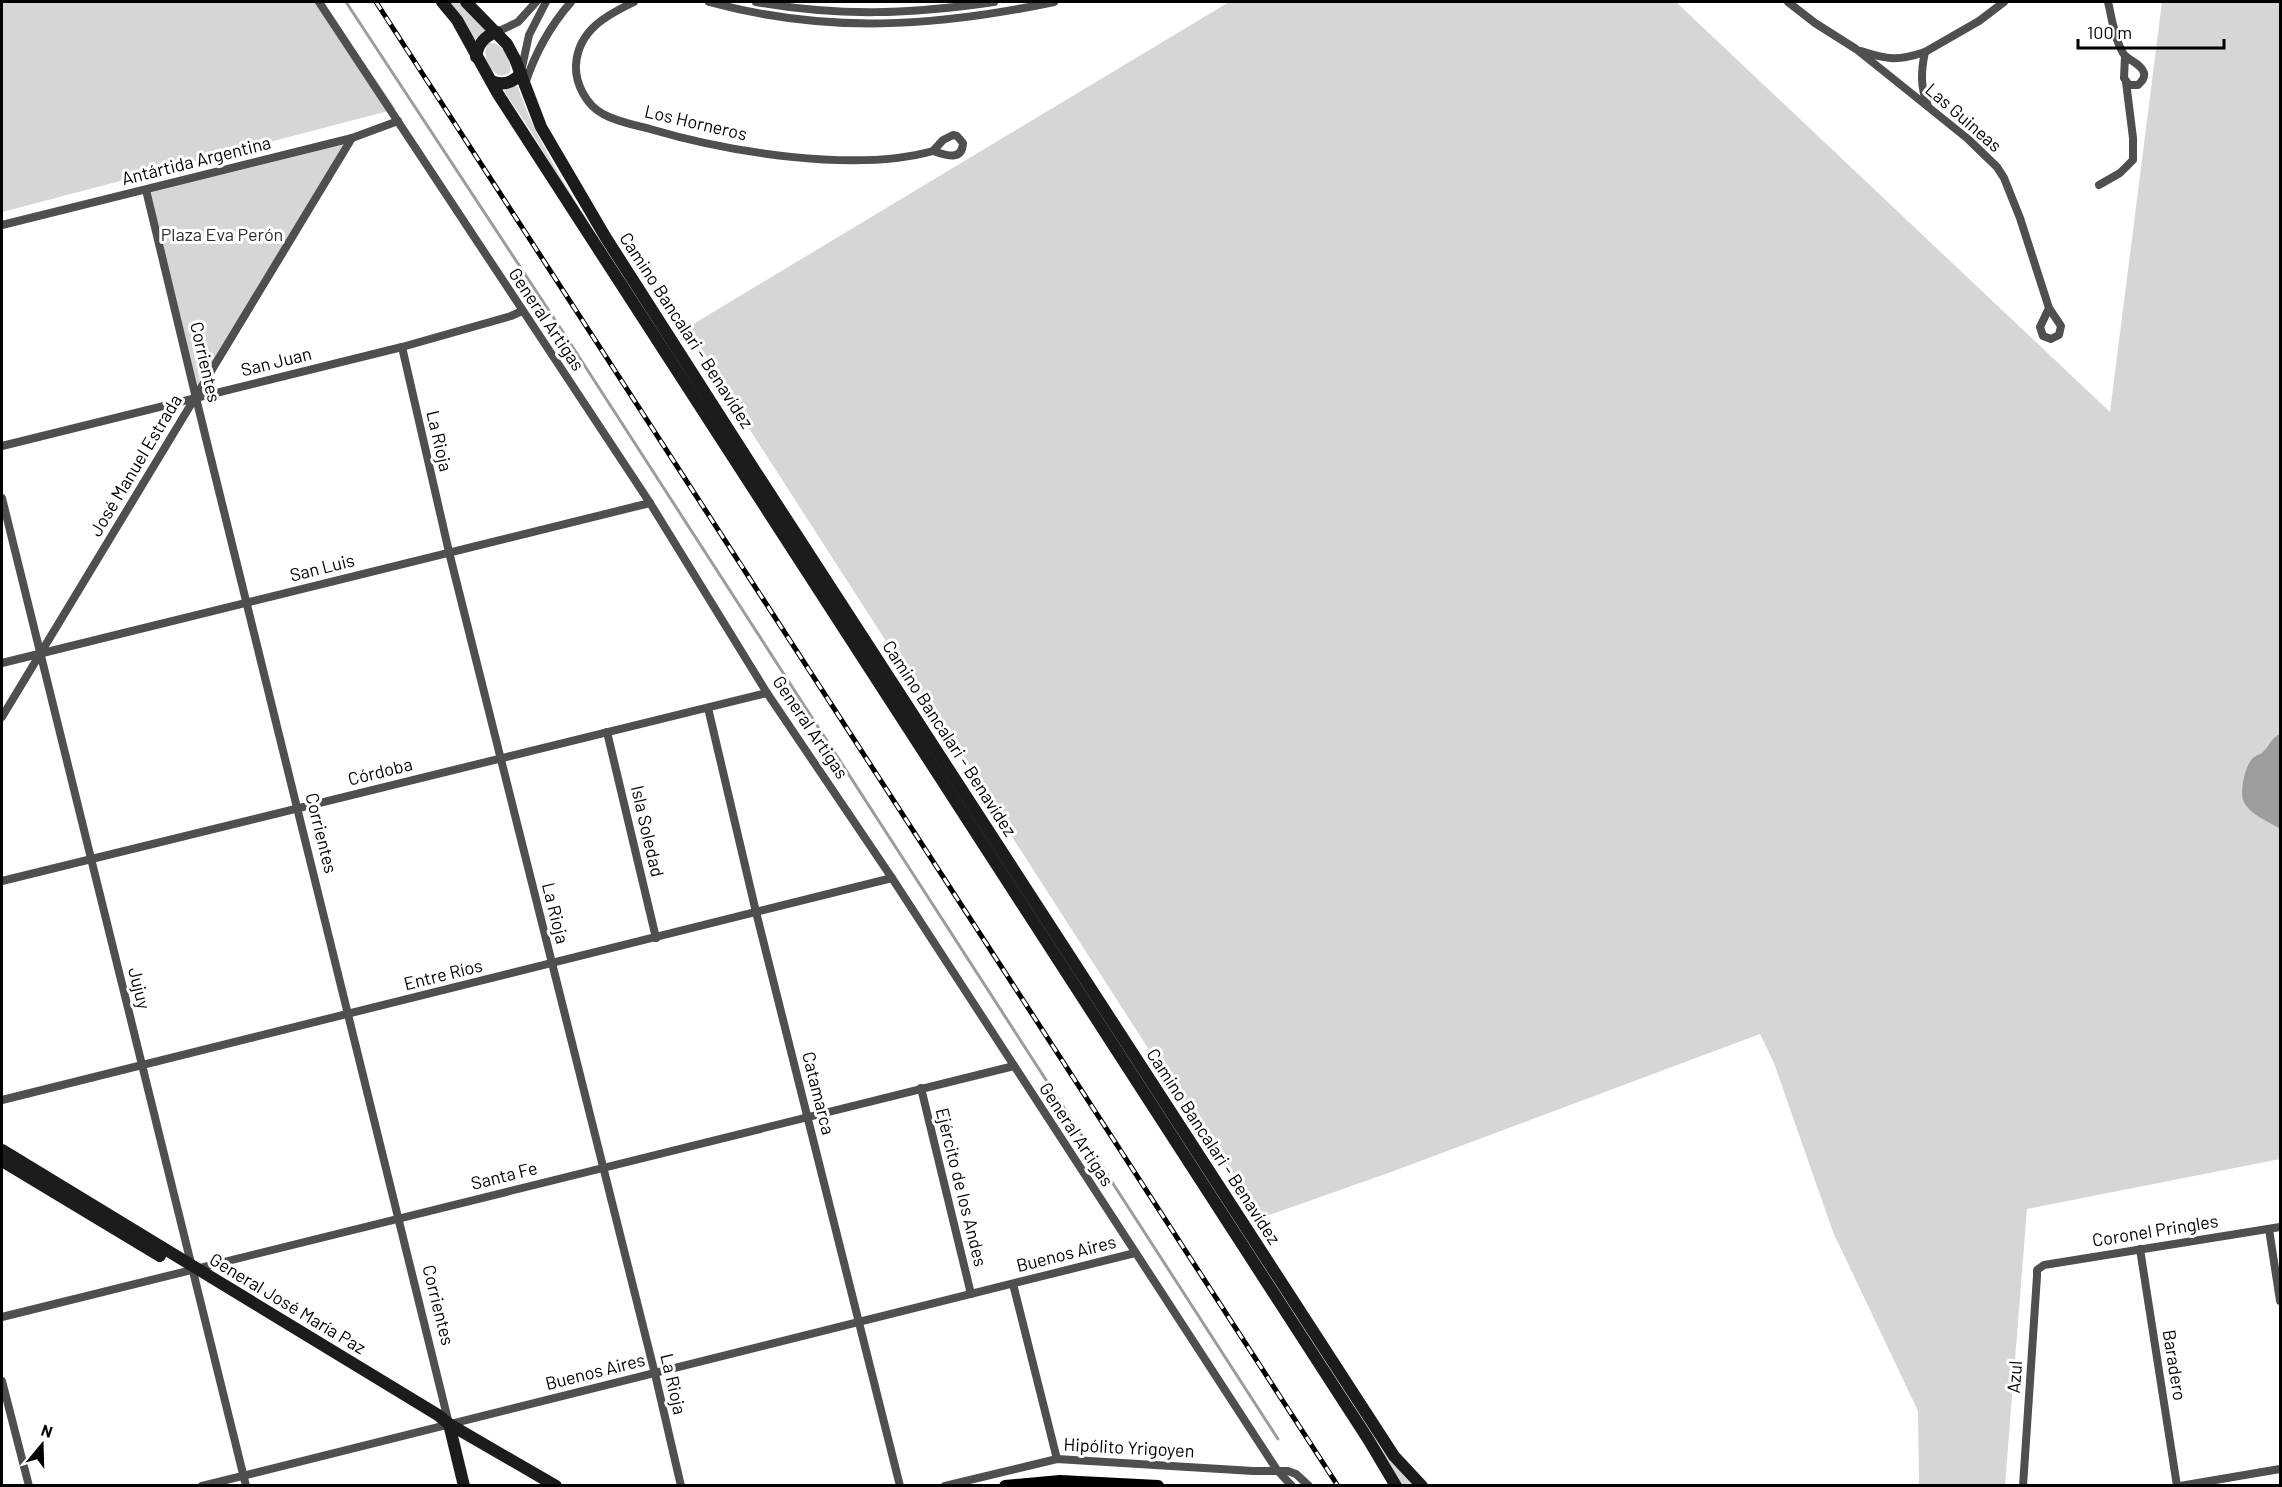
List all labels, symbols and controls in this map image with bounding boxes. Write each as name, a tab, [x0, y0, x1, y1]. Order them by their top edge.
scale bar	[2078, 12, 2224, 50]
text: 100 m	[2087, 21, 2132, 43]
street label: Las Guineas	[1921, 78, 2007, 156]
street label: Los Horneros	[643, 100, 749, 144]
street label: Antártida Argentina	[119, 131, 273, 189]
park label: Plaza Eva Perón	[161, 223, 283, 245]
street label: Camino Bancalari - Benavídez	[615, 228, 759, 432]
street label: General Artigas	[504, 263, 590, 375]
street label: Corrientes	[186, 320, 226, 404]
street label: San Juan	[238, 342, 314, 380]
street label: José Manuel Estrada	[84, 390, 186, 540]
street label: La Rioja	[422, 408, 458, 474]
street label: San Luis	[287, 548, 357, 586]
street label: Camino Bancalari - Benavídez	[878, 636, 1022, 840]
street label: General Artigas	[768, 671, 854, 783]
street label: Córdoba	[345, 752, 415, 790]
street label: Isla Soledad	[627, 783, 669, 879]
street label: Corrientes	[301, 791, 343, 875]
street label: La Rioja	[538, 880, 574, 946]
street label: Entre Ríos	[401, 954, 485, 994]
street label: Jujuy	[124, 965, 156, 1011]
street label: Camino Bancalari - Benavídez	[1142, 1044, 1286, 1248]
street label: Catamarca	[798, 1049, 840, 1137]
street label: General Artigas	[1035, 1078, 1119, 1190]
street label: Ejército de los Andes	[932, 1105, 992, 1269]
street label: Santa Fe	[468, 1156, 540, 1194]
street label: Coronel Pringles	[2090, 1209, 2220, 1251]
street label: Buenos Aires	[1014, 1230, 1118, 1276]
street label: General José María Paz	[206, 1248, 370, 1358]
street label: Corrientes	[418, 1263, 460, 1347]
street label: Baradero	[2159, 1328, 2191, 1402]
street label: Buenos Aires	[543, 1348, 647, 1394]
street label: La Rioja	[656, 1351, 692, 1417]
street label: Azul	[2002, 1360, 2026, 1394]
north arrow	[12, 1415, 72, 1475]
text: N	[39, 1420, 55, 1441]
street label: Hipólito Yrigoyen	[1063, 1433, 1195, 1461]

